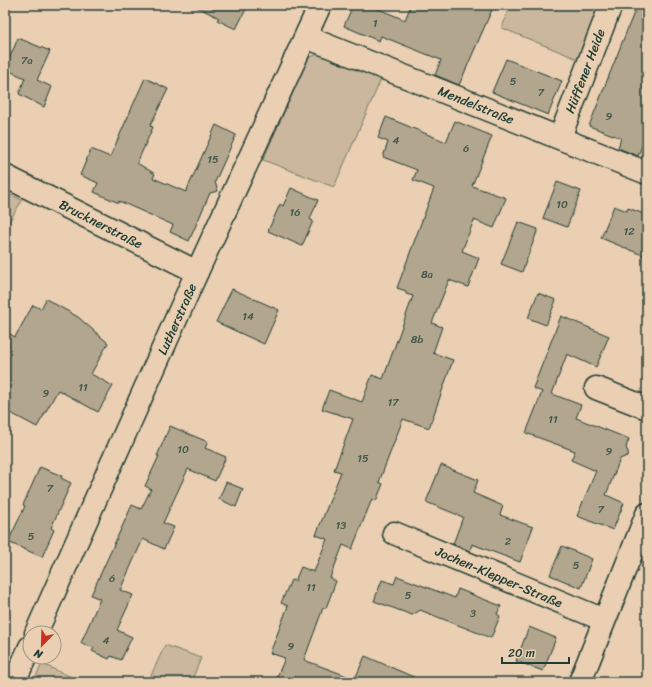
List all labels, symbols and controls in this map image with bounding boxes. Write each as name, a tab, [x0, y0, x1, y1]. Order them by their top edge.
house number: 1	[373, 14, 378, 33]
street label: Hüffener Heide	[558, 25, 612, 117]
house number: 7a	[21, 51, 33, 70]
house number: 5	[510, 72, 517, 91]
street label: Mendelstraße	[434, 79, 518, 131]
house number: 7	[538, 83, 545, 102]
house number: 9	[606, 107, 613, 126]
house number: 4	[393, 131, 400, 150]
house number: 6	[463, 139, 469, 158]
house number: 15	[207, 150, 219, 169]
street label: Brucknerstraße	[55, 193, 147, 255]
house number: 10	[556, 195, 568, 214]
house number: 16	[290, 203, 300, 222]
house number: 12	[623, 222, 635, 241]
house number: 8a	[421, 265, 434, 284]
street label: Lutherstraße	[151, 279, 203, 359]
house number: 14	[242, 307, 254, 326]
house number: 8b	[411, 330, 423, 349]
house number: 11	[78, 378, 88, 397]
house number: 9	[43, 384, 50, 403]
house number: 17	[388, 393, 399, 412]
house number: 11	[548, 410, 558, 429]
house number: 10	[177, 440, 189, 459]
house number: 9	[606, 442, 613, 461]
house number: 15	[357, 449, 369, 468]
house number: 7	[47, 479, 54, 498]
house number: 7	[598, 500, 605, 519]
house number: 13	[336, 516, 346, 535]
house number: 5	[28, 527, 35, 546]
house number: 2	[505, 532, 512, 551]
street label: Jochen-Klepper-Straße	[431, 539, 566, 614]
house number: 5	[573, 556, 580, 575]
house number: 6	[109, 569, 115, 588]
house number: 11	[306, 578, 316, 597]
house number: 5	[405, 586, 412, 605]
house number: 3	[470, 604, 476, 623]
north arrow	[22, 625, 62, 665]
house number: 4	[103, 631, 110, 650]
house number: 9	[288, 637, 295, 656]
scale bar	[502, 639, 569, 665]
text: 20 m	[508, 642, 535, 664]
text: N	[31, 643, 46, 664]

